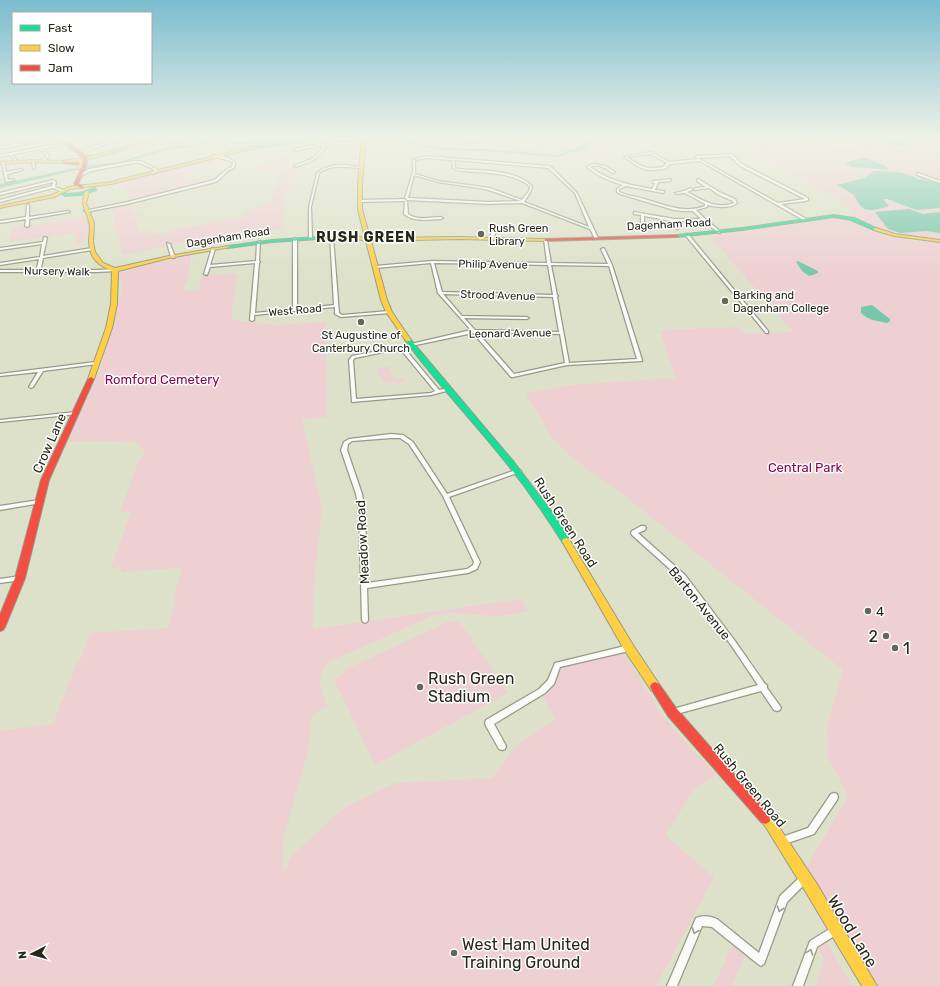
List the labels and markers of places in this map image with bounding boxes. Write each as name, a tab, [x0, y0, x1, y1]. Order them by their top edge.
place label: Rush Green Library	[489, 222, 548, 248]
marker: Rush Green Library	[476, 229, 486, 239]
place label: Barking and Dagenham College	[733, 289, 829, 315]
marker: Barking and Dagenham College	[720, 296, 730, 306]
marker: St Augustine of Canterbury Church	[356, 317, 366, 327]
place label: St Augustine of Canterbury Church	[312, 329, 410, 355]
place label: 4	[876, 604, 884, 619]
marker: 4	[863, 606, 873, 616]
place label: 2	[869, 627, 878, 646]
marker: 2	[881, 631, 891, 641]
place label: 1	[903, 639, 910, 658]
marker: 1	[890, 643, 900, 653]
place label: Rush Green Stadium	[428, 669, 514, 706]
marker: Rush Green Stadium	[415, 682, 425, 692]
place label: West Ham United Training Ground	[462, 935, 590, 972]
marker: West Ham United Training Ground	[449, 948, 459, 958]

